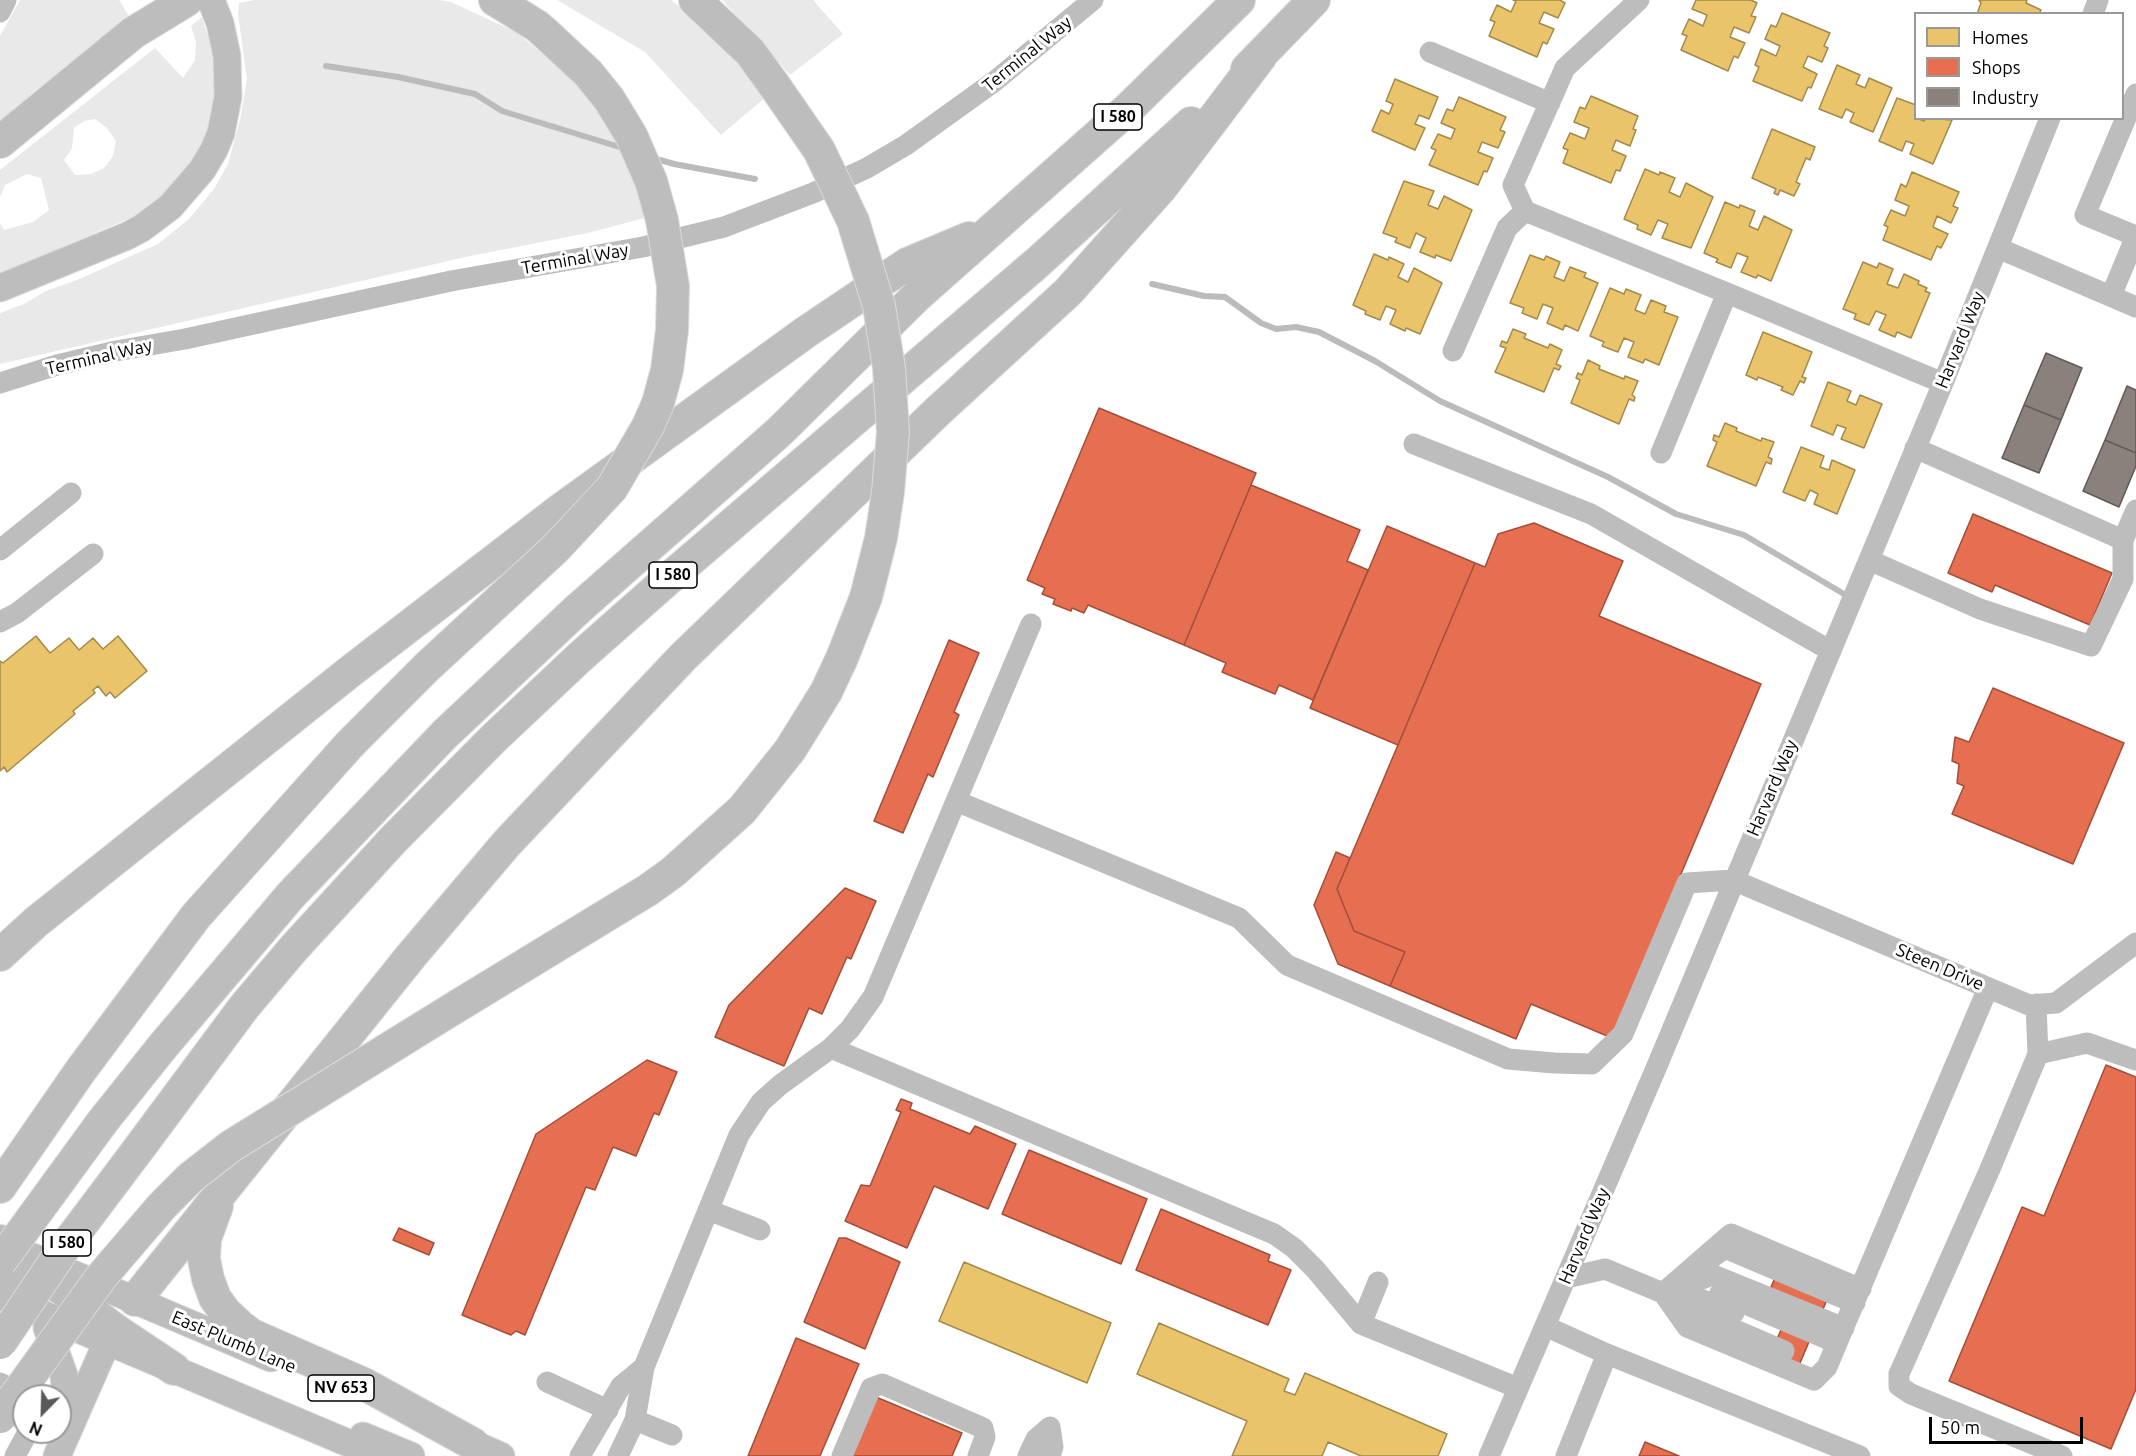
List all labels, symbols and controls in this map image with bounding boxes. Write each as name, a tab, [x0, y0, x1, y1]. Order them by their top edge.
street label: Terminal Way	[978, 12, 1076, 96]
legend	[1914, 12, 2124, 120]
text: Homes	[1972, 27, 2028, 47]
text: Shops	[1972, 57, 2021, 77]
text: Industry	[1972, 87, 2038, 107]
road number: I 580	[1094, 104, 1142, 130]
street label: Terminal Way	[520, 239, 630, 279]
street label: Harvard Way	[1931, 288, 1989, 392]
street label: Terminal Way	[44, 334, 154, 380]
road number: I 580	[649, 562, 697, 588]
street label: Harvard Way	[1742, 737, 1802, 839]
street label: Steen Drive	[1893, 939, 1987, 995]
street label: Harvard Way	[1554, 1185, 1614, 1287]
road number: I 580	[43, 1230, 91, 1256]
street label: East Plumb Lane	[169, 1306, 299, 1378]
road number: NV 653	[308, 1375, 374, 1401]
north arrow	[12, 1384, 72, 1444]
scale bar	[1932, 1405, 2086, 1443]
text: 50 m	[1940, 1417, 1980, 1437]
text: N	[27, 1418, 45, 1439]

